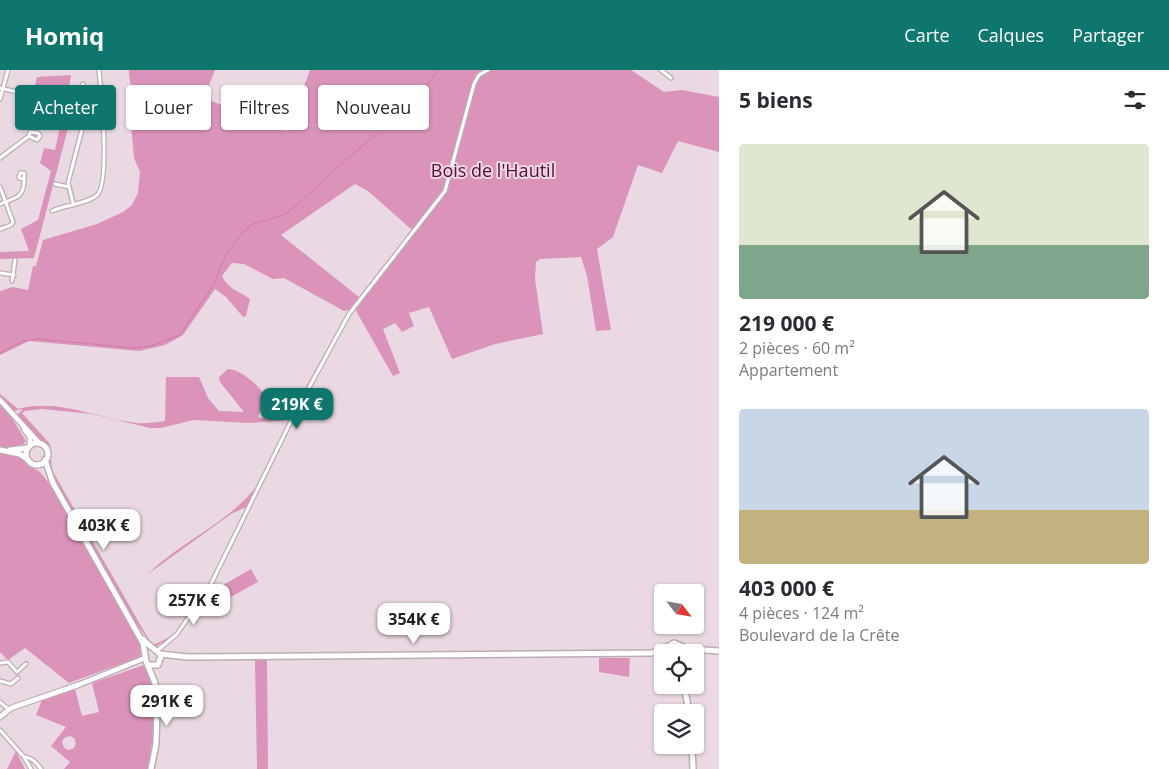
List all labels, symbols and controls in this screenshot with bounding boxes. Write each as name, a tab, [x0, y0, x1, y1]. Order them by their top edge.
text: Homiq	[25, 19, 104, 52]
text: Carte	[904, 23, 950, 47]
text: Calques	[978, 23, 1044, 47]
text: Partager	[1072, 23, 1144, 47]
chip: Acheter	[15, 85, 116, 130]
chip: Louer	[126, 85, 211, 130]
chip: Filtres	[221, 85, 308, 130]
chip: Nouveau	[318, 85, 429, 130]
text: 5 biens	[739, 86, 813, 114]
icon: filters	[1121, 86, 1149, 114]
park label: Bois de l'Hautil	[431, 158, 555, 182]
icon: home	[899, 177, 989, 267]
text: 219 000 €	[739, 309, 834, 337]
text: 2 pièces · 60 m²	[739, 337, 855, 359]
text: Appartement	[739, 359, 838, 381]
pin: 219K €	[256, 388, 338, 430]
text: 219K €	[271, 393, 323, 415]
icon: home	[899, 442, 989, 532]
pin: 403K €	[63, 508, 145, 551]
text: 403K €	[78, 514, 130, 536]
text: 403 000 €	[739, 574, 834, 602]
pin: 257K €	[153, 584, 235, 626]
north arrow	[654, 584, 704, 634]
map controls	[654, 584, 704, 754]
text: 257K €	[168, 589, 220, 611]
pin: 354K €	[373, 602, 455, 645]
text: 4 pièces · 124 m²	[739, 602, 864, 624]
text: 354K €	[388, 608, 440, 630]
text: Boulevard de la Crête	[739, 624, 899, 646]
button: locate	[654, 644, 704, 694]
pin: 291K €	[126, 684, 208, 727]
text: 291K €	[141, 690, 193, 712]
button: layers	[654, 704, 704, 754]

